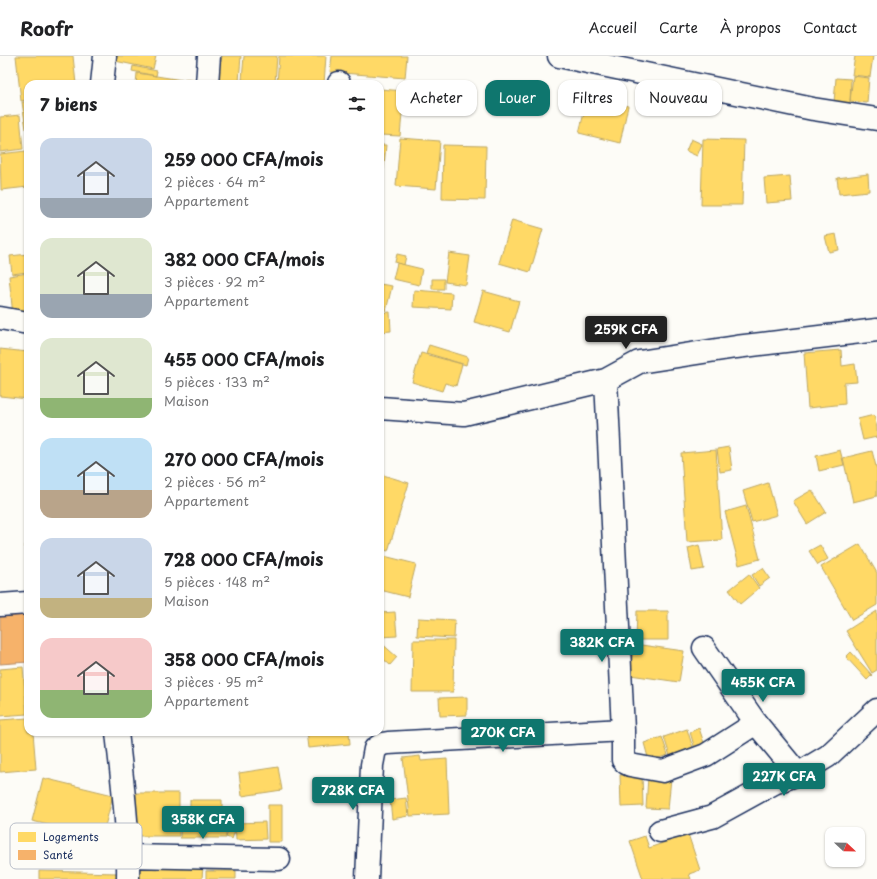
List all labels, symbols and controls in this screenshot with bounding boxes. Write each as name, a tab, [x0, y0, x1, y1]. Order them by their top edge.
text: Roofr	[20, 14, 73, 42]
text: Accueil	[589, 17, 637, 38]
text: Carte	[659, 17, 698, 38]
text: À propos	[720, 17, 781, 38]
text: Contact	[803, 17, 857, 38]
chip: Acheter	[396, 80, 477, 116]
chip: Louer	[485, 80, 550, 116]
chip: Filtres	[558, 80, 627, 116]
chip: Nouveau	[635, 80, 722, 116]
text: 7 biens	[40, 91, 97, 117]
icon: filters	[346, 93, 368, 115]
text: 259 000 CFA/mois	[164, 146, 323, 172]
icon: home	[72, 154, 120, 202]
text: 2 pièces · 64 m²	[164, 172, 266, 191]
text: Appartement	[164, 191, 249, 210]
text: 382 000 CFA/mois	[164, 246, 325, 272]
icon: home	[72, 254, 120, 302]
text: 3 pièces · 92 m²	[164, 272, 265, 291]
text: Appartement	[164, 291, 249, 310]
pin: 259K CFA	[585, 316, 667, 350]
text: 259K CFA	[594, 319, 658, 338]
text: 455 000 CFA/mois	[164, 346, 324, 372]
icon: home	[72, 354, 120, 402]
text: 5 pièces · 133 m²	[164, 372, 270, 391]
text: Maison	[164, 391, 209, 410]
text: 270 000 CFA/mois	[164, 446, 324, 472]
icon: home	[72, 454, 120, 502]
text: 2 pièces · 56 m²	[164, 472, 266, 491]
text: Appartement	[164, 491, 249, 510]
text: 728 000 CFA/mois	[164, 546, 323, 572]
icon: home	[72, 554, 120, 602]
text: 5 pièces · 148 m²	[164, 572, 270, 591]
text: Maison	[164, 591, 209, 610]
pin: 382K CFA	[561, 629, 643, 663]
text: 382K CFA	[569, 632, 635, 651]
text: 358 000 CFA/mois	[164, 646, 324, 672]
icon: home	[72, 654, 120, 702]
pin: 455K CFA	[722, 669, 804, 703]
text: 3 pièces · 95 m²	[164, 672, 264, 691]
text: 455K CFA	[731, 672, 795, 691]
text: Appartement	[164, 691, 249, 710]
pin: 270K CFA	[462, 719, 544, 753]
text: 270K CFA	[470, 722, 536, 741]
pin: 227K CFA	[743, 763, 825, 797]
text: 227K CFA	[752, 766, 816, 785]
pin: 728K CFA	[312, 777, 394, 811]
text: 728K CFA	[321, 780, 385, 799]
pin: 358K CFA	[162, 806, 244, 840]
text: 358K CFA	[171, 809, 235, 828]
legend	[10, 823, 142, 869]
north arrow	[825, 827, 865, 867]
map controls	[825, 827, 865, 867]
text: Logements	[43, 828, 99, 845]
text: Santé	[43, 846, 73, 863]

